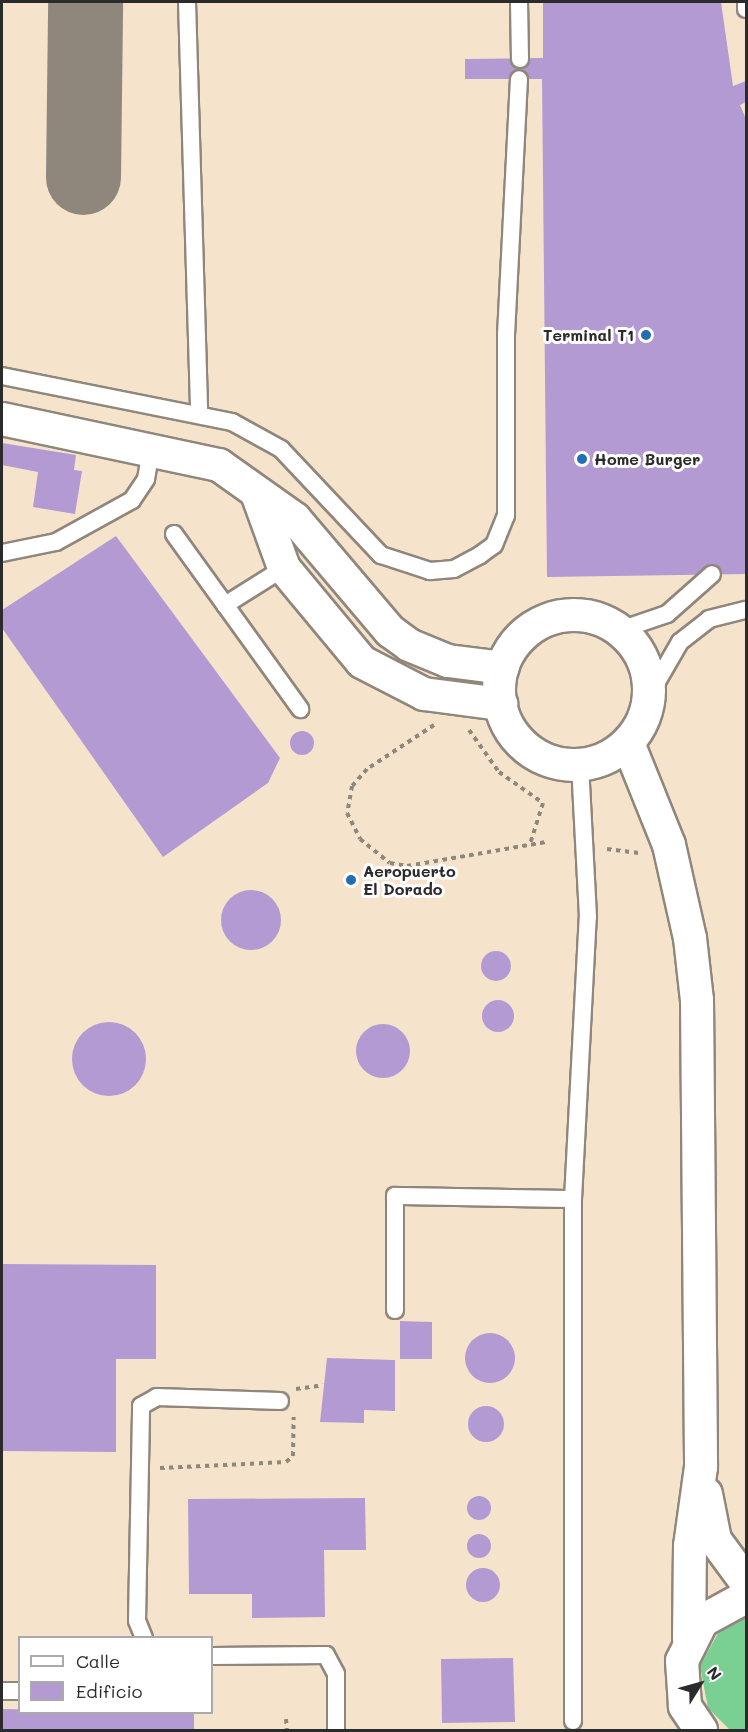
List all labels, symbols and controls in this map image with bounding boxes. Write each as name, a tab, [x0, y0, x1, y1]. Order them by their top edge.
place label: Terminal T1	[543, 325, 634, 345]
marker: Terminal T1	[639, 328, 653, 342]
place label: Home Burger	[594, 449, 700, 469]
marker: Home Burger	[575, 452, 589, 466]
place label: Aeropuerto El Dorado	[363, 861, 456, 899]
marker: Aeropuerto El Dorado	[344, 873, 358, 887]
legend	[18, 1636, 213, 1714]
text: Calle	[76, 1649, 120, 1673]
north arrow	[670, 1654, 730, 1714]
text: N	[703, 1662, 727, 1684]
text: Edificio	[76, 1679, 143, 1703]

